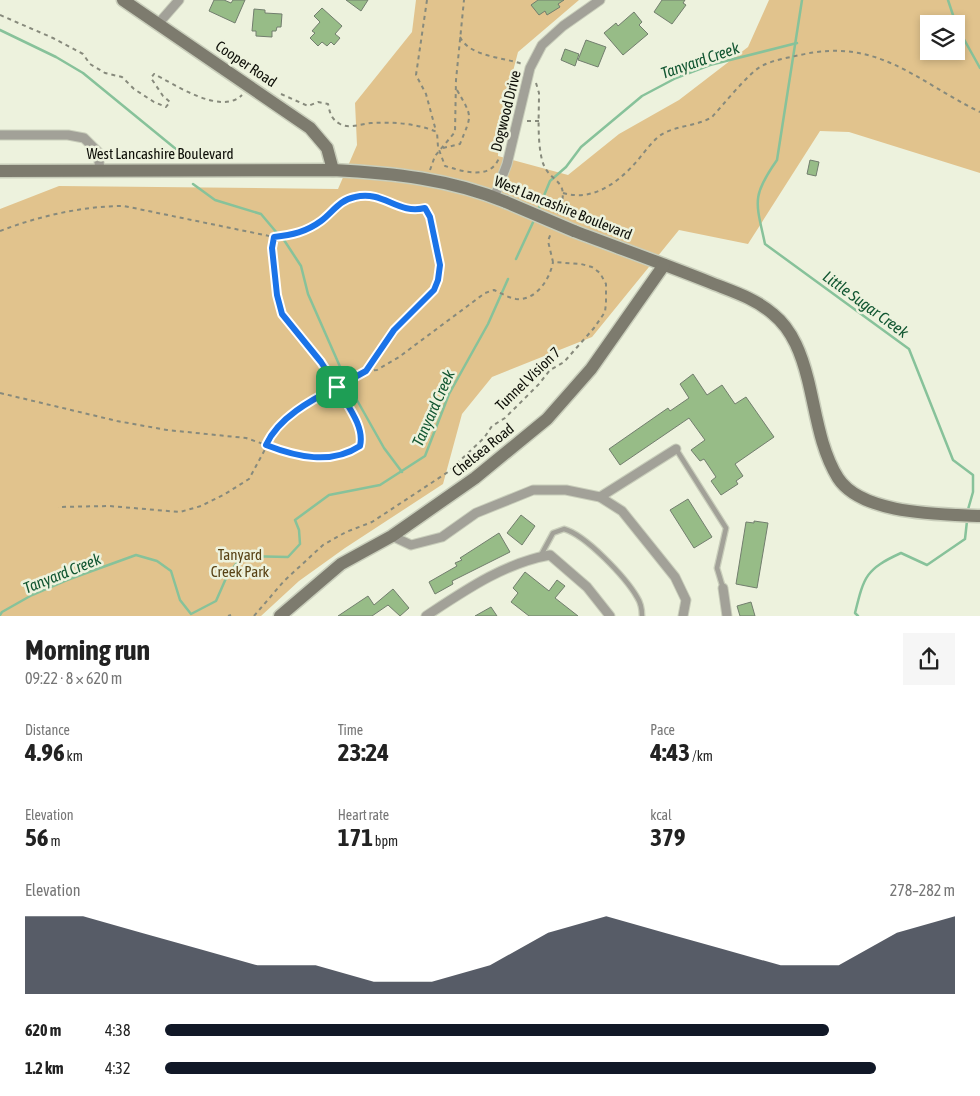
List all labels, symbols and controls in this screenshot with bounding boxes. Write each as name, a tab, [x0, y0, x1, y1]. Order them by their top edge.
map controls	[920, 15, 965, 60]
button: layers	[920, 15, 965, 60]
street label: Cooper Road	[213, 37, 280, 90]
water label: Tanyard Creek	[658, 38, 743, 83]
street label: Dogwood Drive	[487, 68, 524, 153]
street label: West Lancashire Boulevard	[86, 145, 234, 162]
street label: West Lancashire Boulevard	[492, 172, 635, 243]
water label: Little Sugar Creek	[819, 267, 913, 342]
street label: Tunnel Vision 7	[492, 344, 564, 414]
pin	[316, 366, 358, 408]
water label: Tanyard Creek	[408, 366, 459, 449]
icon: arrive	[323, 373, 351, 401]
street label: Chelsea Road	[448, 420, 517, 480]
park label: Tanyard Creek Park	[211, 546, 270, 580]
water label: Tanyard Creek	[21, 549, 105, 598]
button: share	[903, 633, 955, 685]
text: Morning run	[25, 634, 150, 666]
text: 09:22 · 8 × 620 m	[25, 669, 122, 687]
text: Distance	[25, 722, 70, 738]
text: Time	[338, 722, 363, 738]
text: Pace	[650, 722, 675, 738]
text: 4.96	[25, 738, 65, 766]
text: 23:24	[338, 738, 389, 766]
text: 4:43	[650, 738, 690, 766]
text: km	[65, 748, 83, 764]
text: /km	[690, 748, 713, 764]
text: Elevation	[25, 807, 74, 823]
text: Heart rate	[338, 807, 389, 823]
text: kcal	[650, 807, 672, 823]
text: 56	[25, 823, 49, 851]
text: 171	[338, 823, 373, 851]
text: 379	[650, 823, 686, 851]
text: m	[49, 833, 61, 849]
text: bpm	[373, 833, 398, 849]
text: Elevation	[25, 881, 80, 899]
text: 278–282 m	[890, 881, 955, 899]
text: 620 m	[25, 1021, 61, 1039]
text: 4:38	[105, 1021, 130, 1039]
text: 1.2 km	[25, 1059, 64, 1077]
text: 4:32	[105, 1059, 130, 1077]

